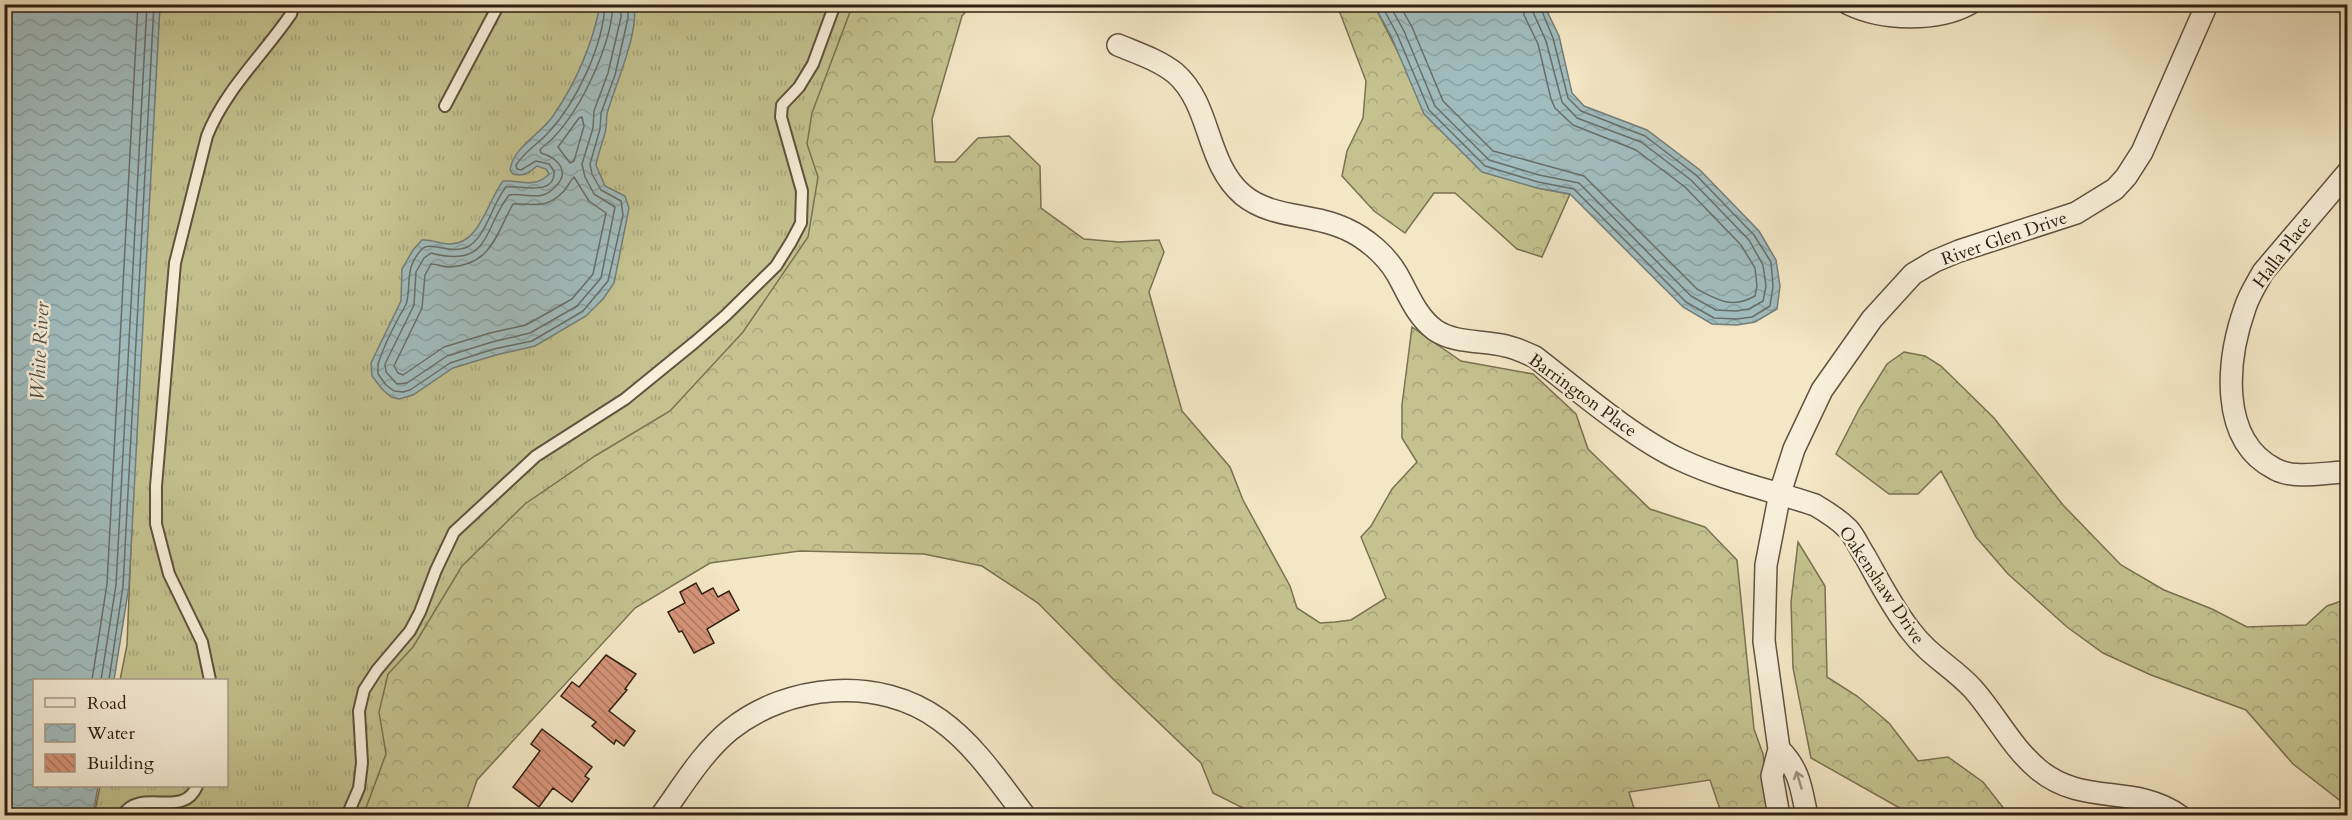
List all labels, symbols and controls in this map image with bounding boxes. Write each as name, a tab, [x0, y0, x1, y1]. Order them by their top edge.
street label: River Glen Drive	[1938, 205, 2071, 272]
street label: Halla Place	[2247, 211, 2318, 293]
water label: White River	[23, 300, 56, 401]
street label: Barrington Place	[1523, 348, 1642, 443]
street label: Oakenshaw Drive	[1833, 521, 1930, 649]
legend	[33, 679, 228, 787]
text: Road	[87, 691, 127, 716]
text: Water	[86, 721, 136, 746]
text: Building	[87, 751, 155, 776]
one-way arrow	[1793, 771, 1804, 790]

